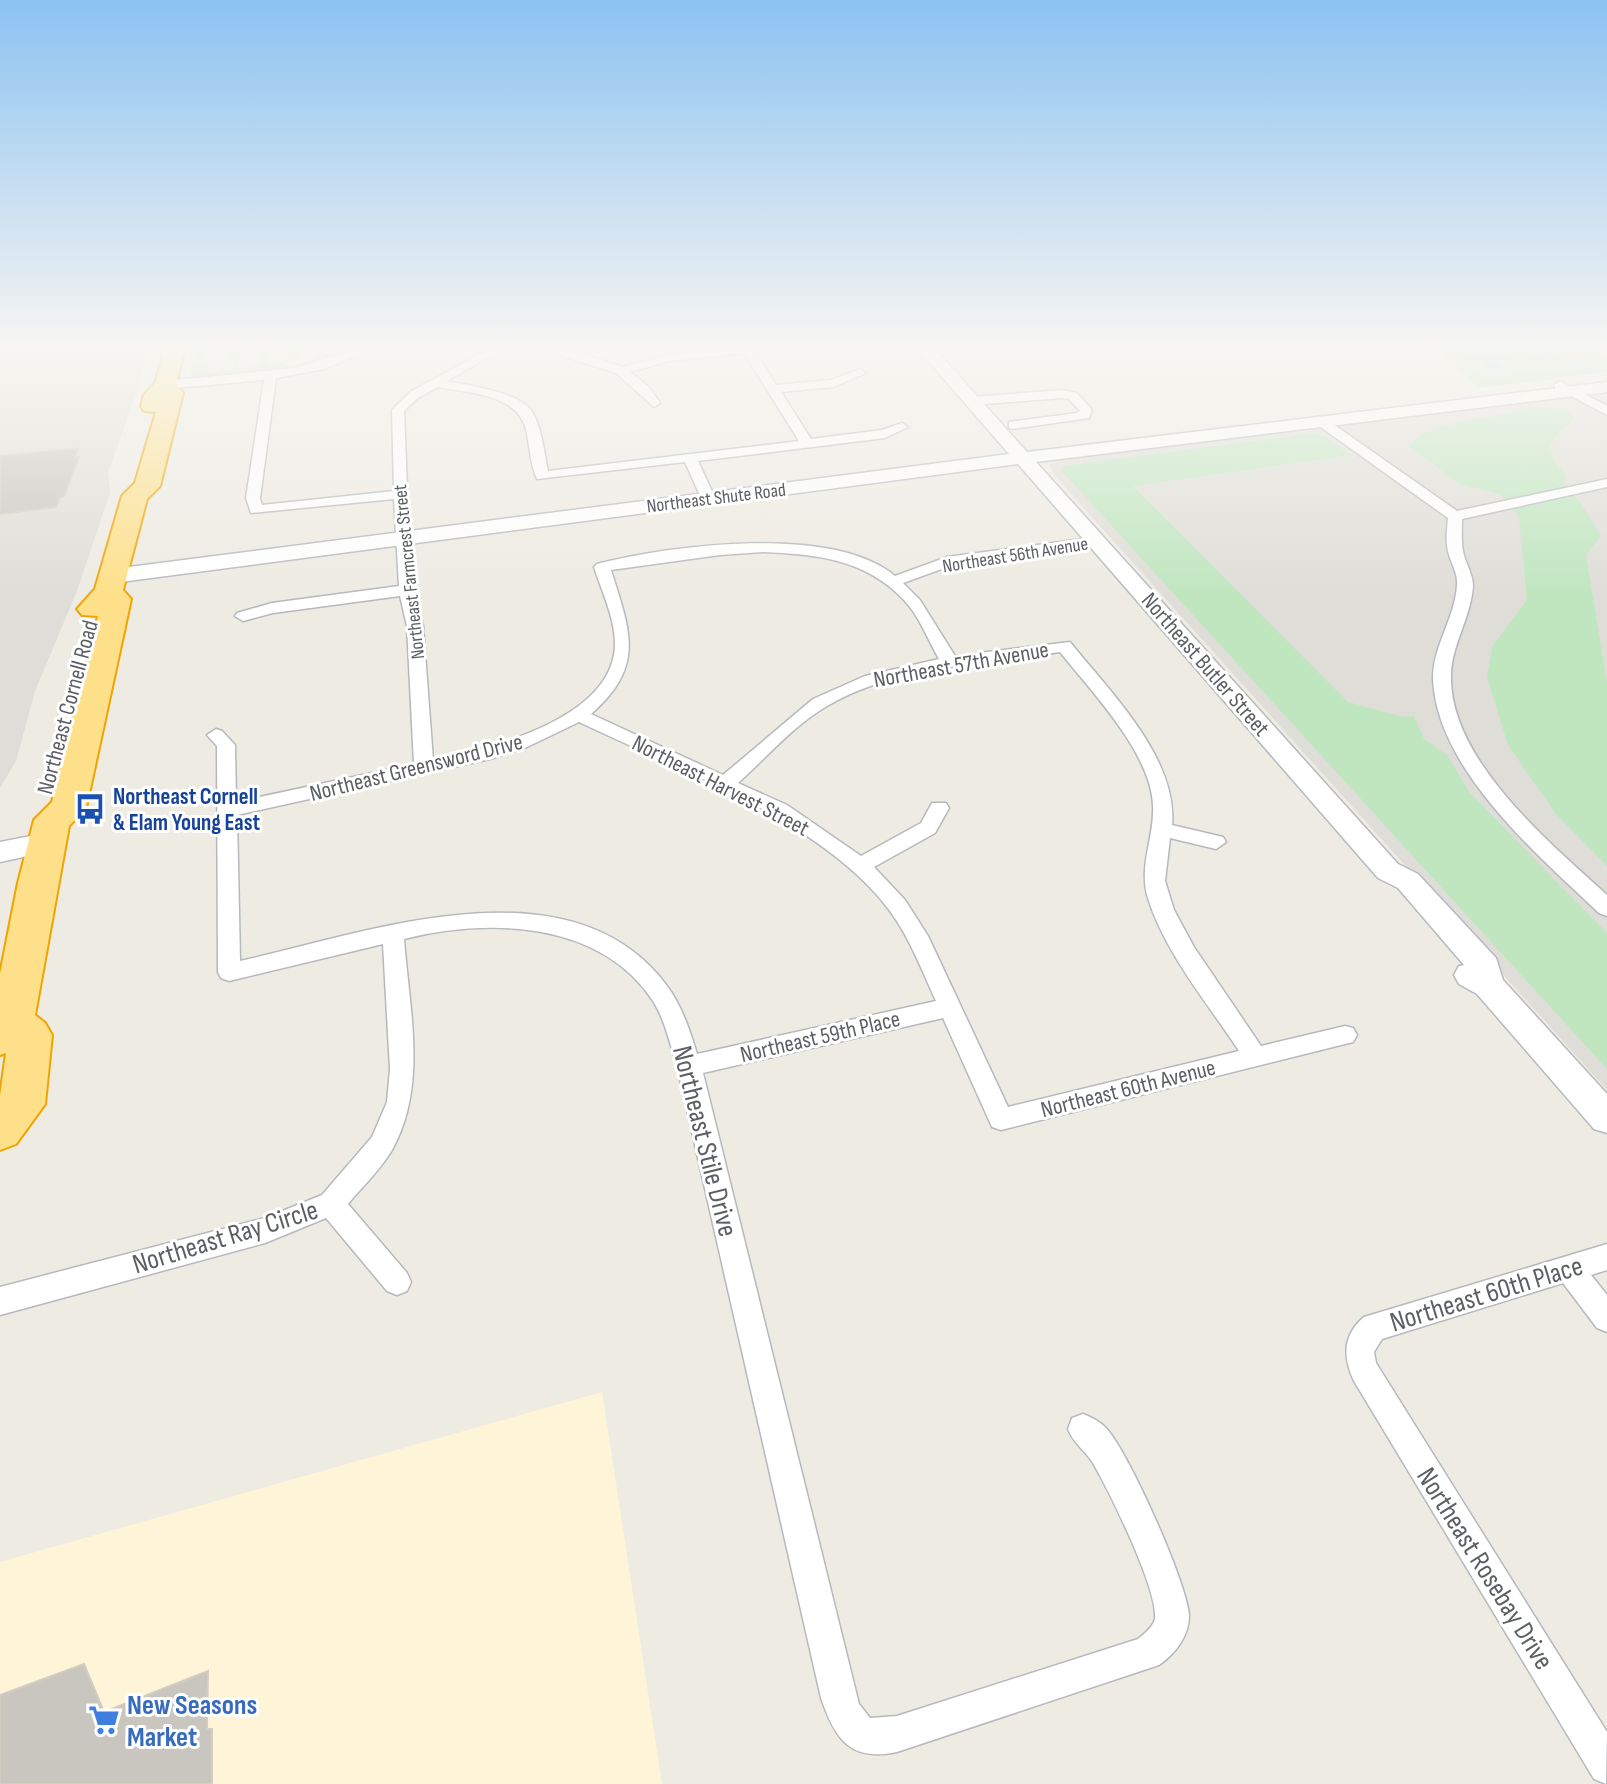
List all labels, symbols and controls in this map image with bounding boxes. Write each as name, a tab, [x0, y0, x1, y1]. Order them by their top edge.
street label: Northeast Shute Road	[645, 479, 787, 518]
street label: Northeast Farmcrest Street	[389, 483, 430, 660]
street label: Northeast 56th Avenue	[941, 533, 1090, 578]
street label: Northeast Butler Street	[1135, 587, 1275, 742]
street label: Northeast Cornell Road	[31, 617, 105, 797]
street label: Northeast 57th Avenue	[871, 636, 1051, 694]
street label: Northeast Greensword Drive	[307, 728, 526, 808]
street label: Northeast Harvest Street	[627, 729, 814, 843]
place label: Northeast Cornell & Elam Young East	[113, 783, 261, 837]
bus stop icon: Northeast Cornell & Elam Young East	[73, 792, 107, 826]
street label: Northeast 59th Place	[738, 1005, 903, 1069]
street label: Northeast Stile Drive	[665, 1043, 744, 1240]
street label: Northeast 60th Avenue	[1038, 1054, 1219, 1124]
street label: Northeast Ray Circle	[129, 1194, 322, 1281]
street label: Northeast 60th Place	[1386, 1249, 1587, 1339]
street label: Northeast Rosebay Drive	[1409, 1462, 1560, 1676]
place label: New Seasons Market	[127, 1689, 257, 1754]
supermarket icon: New Seasons Market	[87, 1703, 121, 1737]

